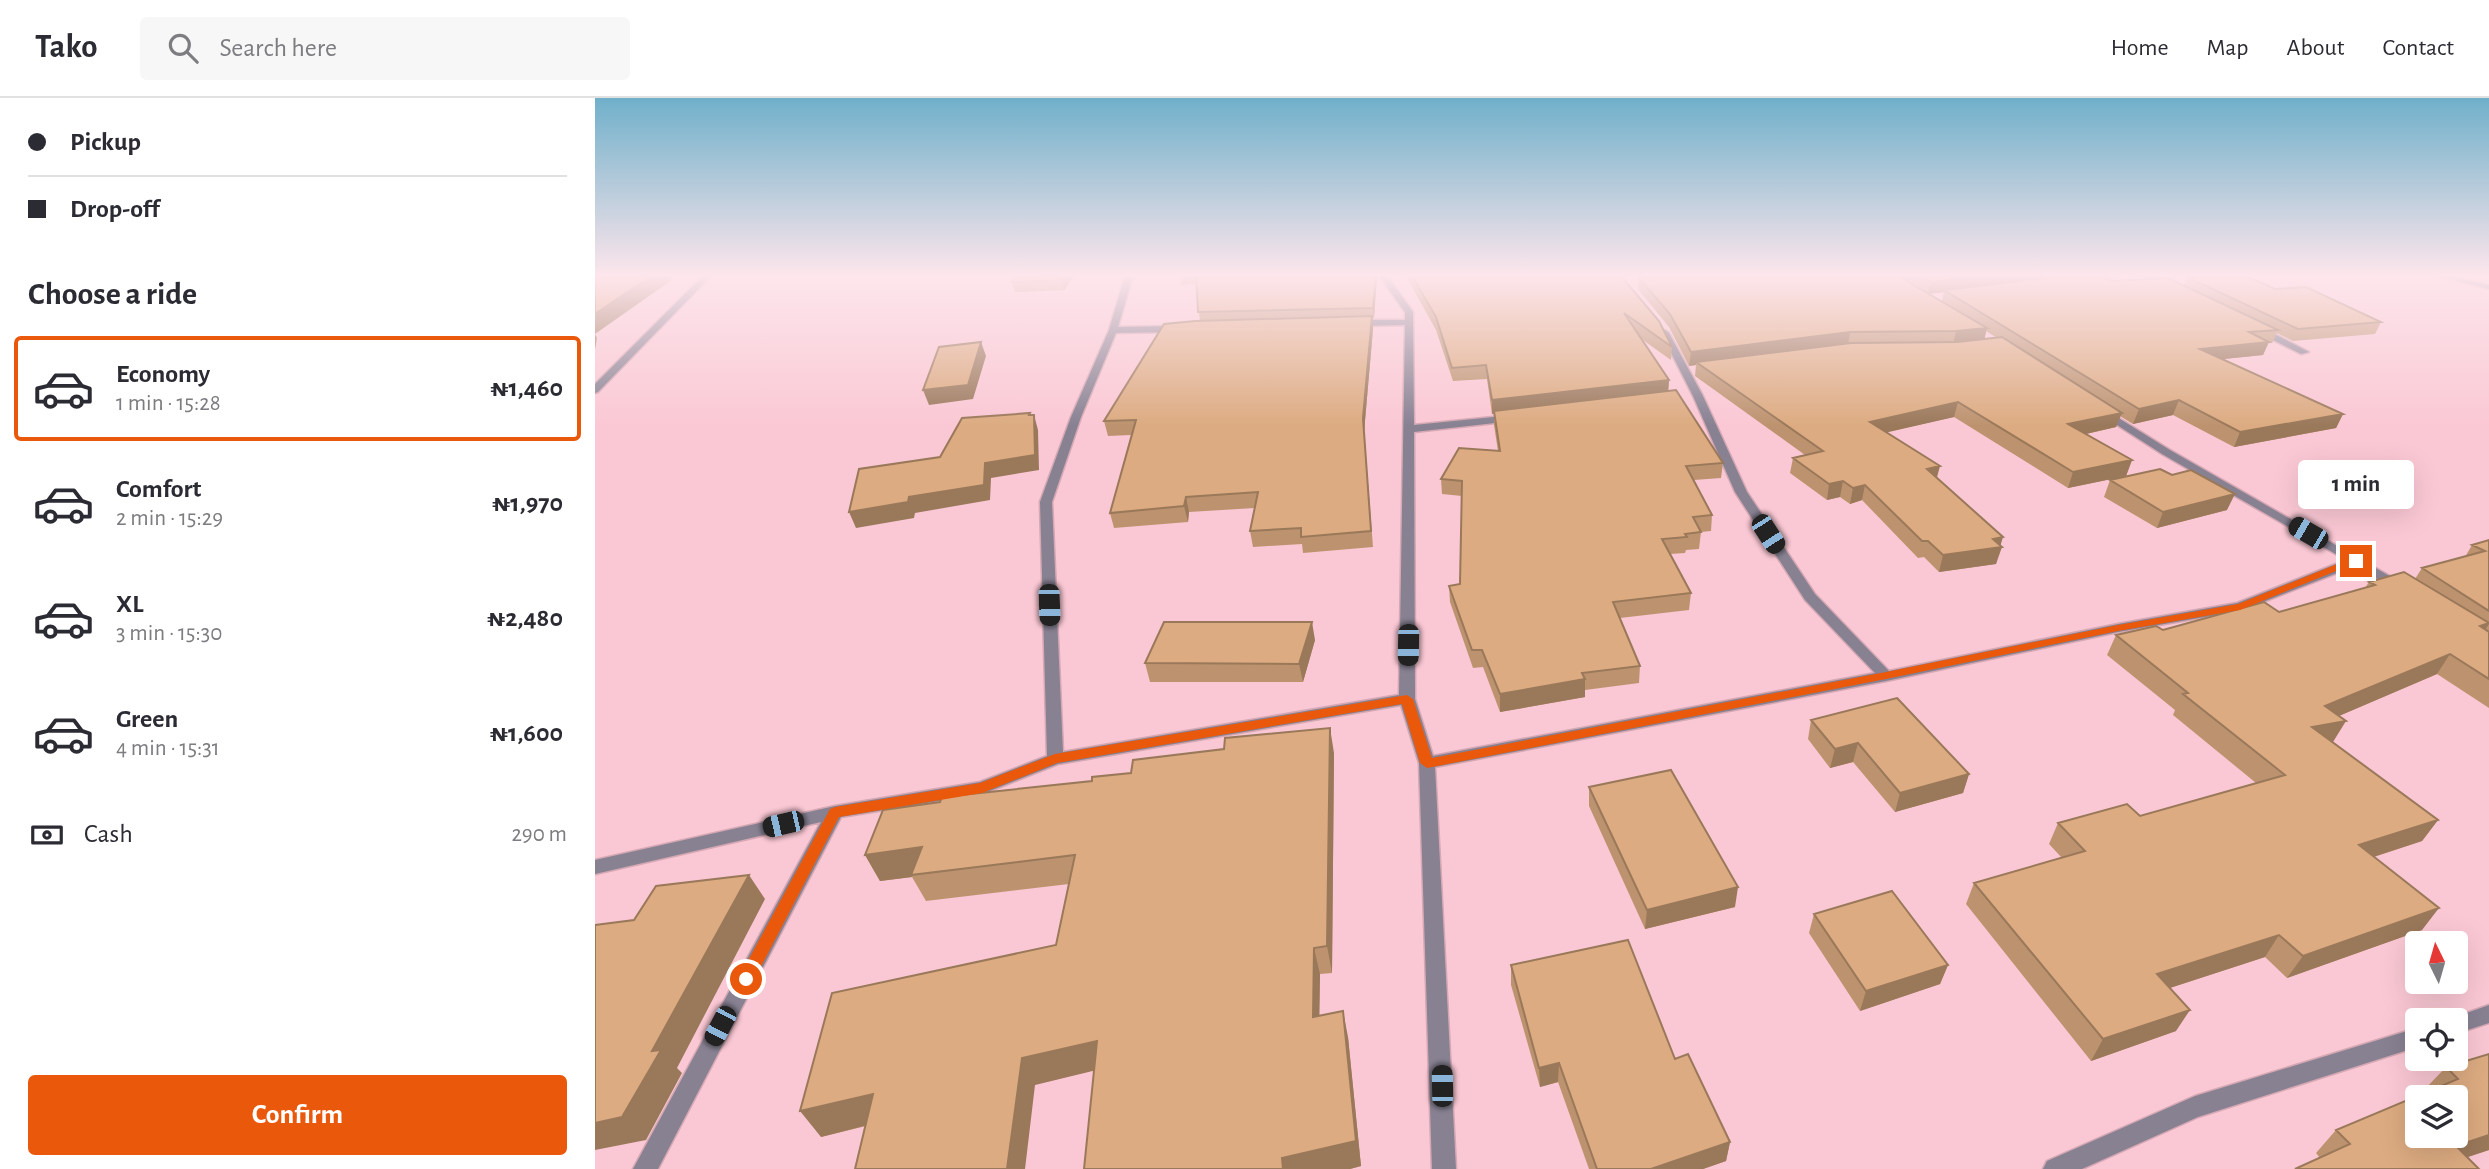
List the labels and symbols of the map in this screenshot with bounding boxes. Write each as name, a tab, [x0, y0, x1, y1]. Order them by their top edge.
callout: 1 min	[2298, 460, 2414, 508]
car	[1748, 511, 1789, 557]
car	[2285, 513, 2332, 553]
route end	[2340, 545, 2372, 577]
car	[1038, 584, 1061, 626]
car	[1398, 624, 1419, 666]
car	[761, 809, 806, 839]
north arrow	[2405, 931, 2467, 994]
route start	[730, 963, 762, 995]
car	[701, 1003, 740, 1049]
car	[1432, 1065, 1453, 1107]

